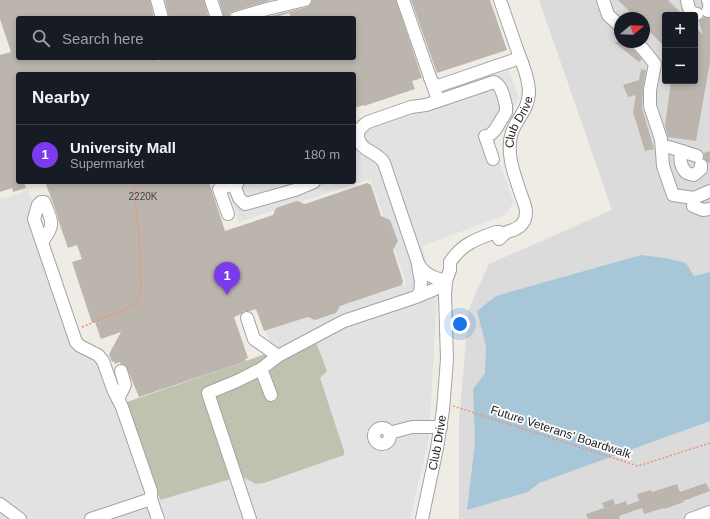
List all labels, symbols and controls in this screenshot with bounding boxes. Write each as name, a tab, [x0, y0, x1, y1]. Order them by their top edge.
north arrow	[614, 12, 650, 48]
map controls	[662, 12, 698, 84]
button: +	[662, 12, 698, 48]
search box	[16, 16, 356, 60]
icon: search	[30, 27, 52, 49]
text: Search here	[62, 30, 144, 47]
button: −	[662, 48, 698, 84]
text: Nearby	[32, 88, 90, 107]
street label: Club Drive	[502, 94, 536, 149]
text: University Mall	[70, 139, 176, 156]
text: 1	[41, 147, 49, 162]
text: 180 m	[304, 147, 340, 162]
text: Supermarket	[70, 156, 144, 171]
house number: 2220K	[129, 191, 158, 202]
pin: 1	[214, 262, 240, 295]
your location	[450, 314, 470, 334]
street label: Future Veterans' Boardwalk	[489, 403, 634, 462]
street label: Club Drive	[425, 414, 449, 472]

